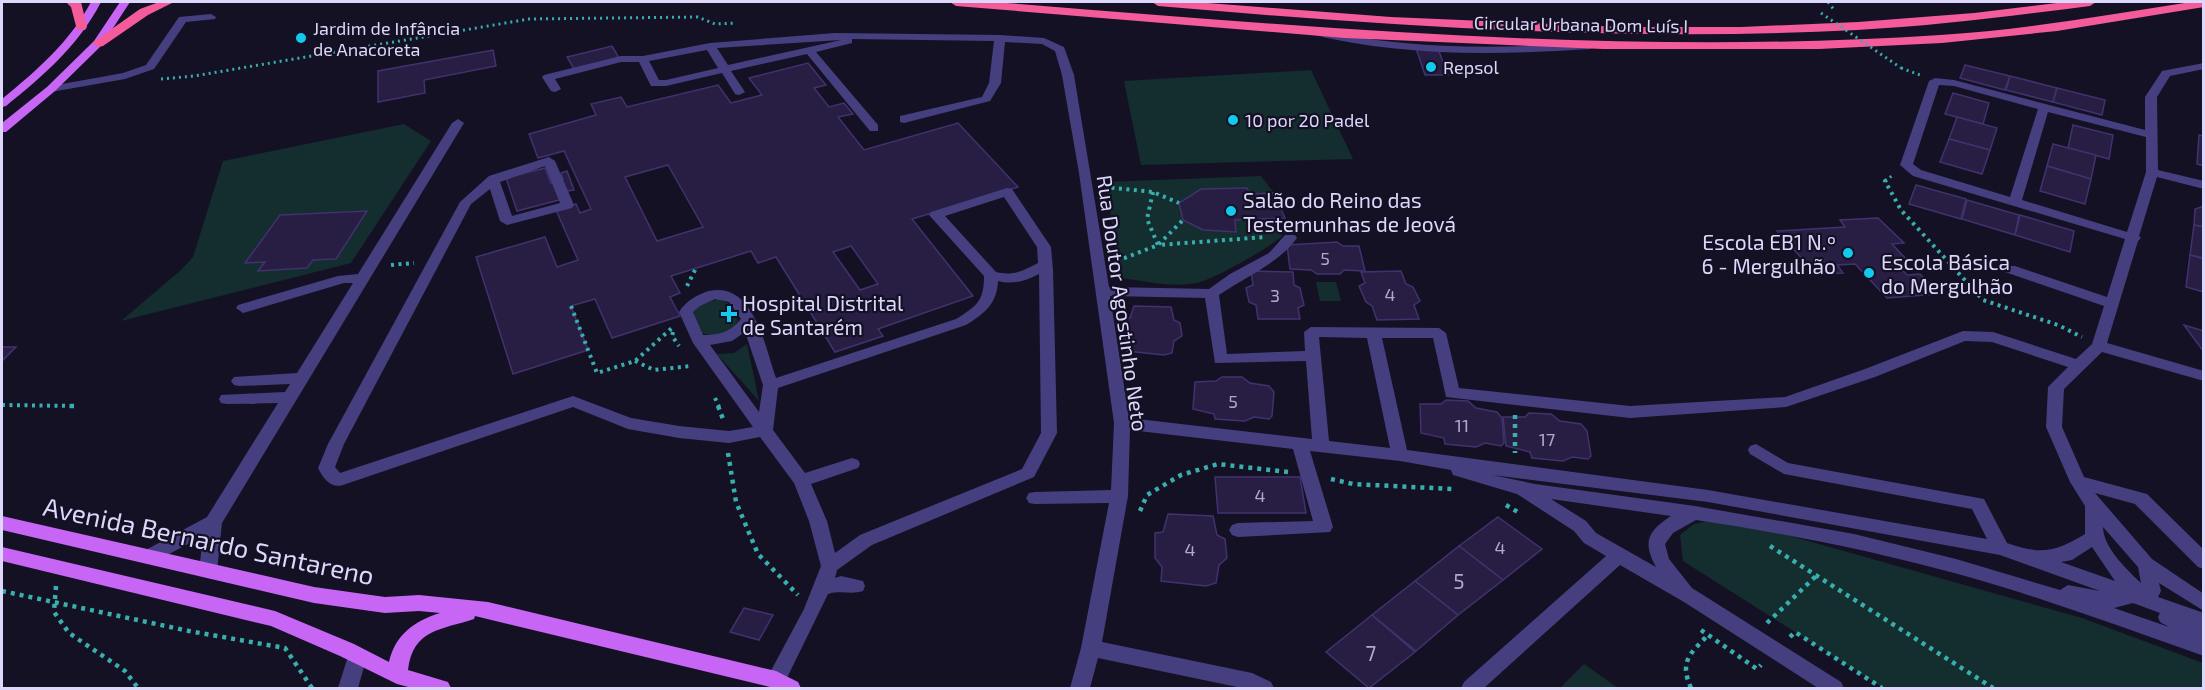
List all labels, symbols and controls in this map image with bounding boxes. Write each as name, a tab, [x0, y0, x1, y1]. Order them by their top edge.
street label: Circular Urbana Dom Luís I	[1474, 11, 1688, 37]
place label: Jardim de Infância de Anacoreta	[313, 17, 460, 60]
marker: Jardim de Infância de Anacoreta	[294, 31, 308, 45]
place label: Repsol	[1443, 56, 1500, 78]
marker: Repsol	[1424, 60, 1438, 74]
place label: 10 por 20 Padel	[1245, 109, 1370, 131]
marker: 10 por 20 Padel	[1226, 113, 1240, 127]
street label: Rua Doutor Agostinho Neto	[1093, 173, 1153, 433]
place label: Salão do Reino das Testemunhas de Jeová	[1243, 187, 1456, 236]
marker: Salão do Reino das Testemunhas de Jeová	[1224, 204, 1238, 218]
place label: Escola EB1 N.º 6 - Mergulhão	[1702, 229, 1836, 278]
marker: Escola EB1 N.º 6 - Mergulhão	[1841, 246, 1855, 260]
house number: 5	[1320, 247, 1330, 269]
place label: Escola Básica do Mergulhão	[1881, 249, 2013, 298]
marker: Escola Básica do Mergulhão	[1862, 266, 1876, 280]
house number: 4	[1384, 283, 1396, 305]
house number: 3	[1270, 284, 1280, 306]
place label: Hospital Distrital de Santarém	[742, 290, 904, 339]
marker: Hospital Distrital de Santarém	[720, 305, 738, 323]
house number: 5	[1228, 390, 1238, 412]
house number: 11	[1455, 414, 1469, 436]
house number: 17	[1539, 428, 1555, 450]
house number: 4	[1254, 484, 1266, 506]
street label: Avenida Bernardo Santareno	[41, 490, 377, 590]
house number: 4	[1494, 536, 1506, 558]
house number: 4	[1184, 538, 1196, 560]
house number: 5	[1453, 568, 1465, 593]
house number: 7	[1366, 640, 1377, 665]

